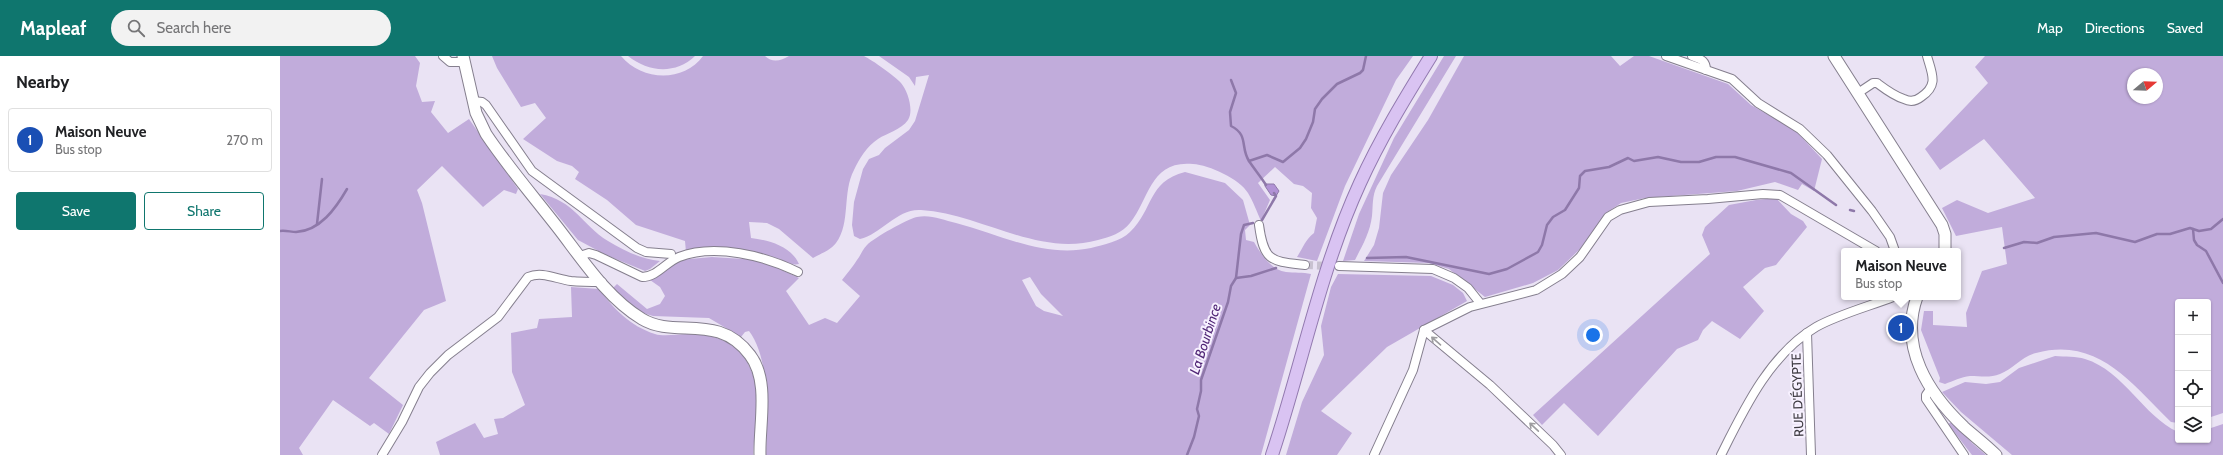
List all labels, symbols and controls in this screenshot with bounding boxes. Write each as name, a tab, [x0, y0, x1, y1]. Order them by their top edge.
search box	[111, 10, 391, 46]
text: Mapleaf	[20, 17, 87, 40]
icon: search	[125, 17, 147, 39]
text: Search here	[157, 19, 231, 37]
text: Map	[2037, 19, 2063, 37]
text: Directions	[2085, 19, 2145, 37]
text: Saved	[2167, 19, 2203, 37]
north arrow	[2127, 68, 2163, 104]
text: Nearby	[16, 72, 69, 92]
text: Maison Neuve	[55, 123, 146, 141]
text: 1	[28, 132, 32, 148]
text: 270 m	[226, 132, 263, 148]
text: Bus stop	[55, 141, 102, 157]
button: Save	[16, 192, 136, 230]
button: Share	[144, 192, 264, 230]
popup	[1841, 248, 1961, 300]
text: Maison Neuve	[1855, 257, 1947, 275]
text: Bus stop	[1855, 275, 1902, 291]
map controls	[2175, 299, 2211, 443]
button: +	[2175, 299, 2211, 335]
water label: La Bourbince	[1185, 301, 1225, 376]
pin: 1	[1888, 313, 1914, 343]
your location	[1583, 325, 1603, 345]
button: −	[2175, 335, 2211, 371]
one-way arrow	[1431, 337, 1442, 346]
street label: RUE D'ÉGYPTE	[1787, 353, 1806, 437]
button: locate	[2175, 371, 2211, 407]
button: layers	[2175, 407, 2211, 443]
one-way arrow	[1529, 422, 1539, 432]

